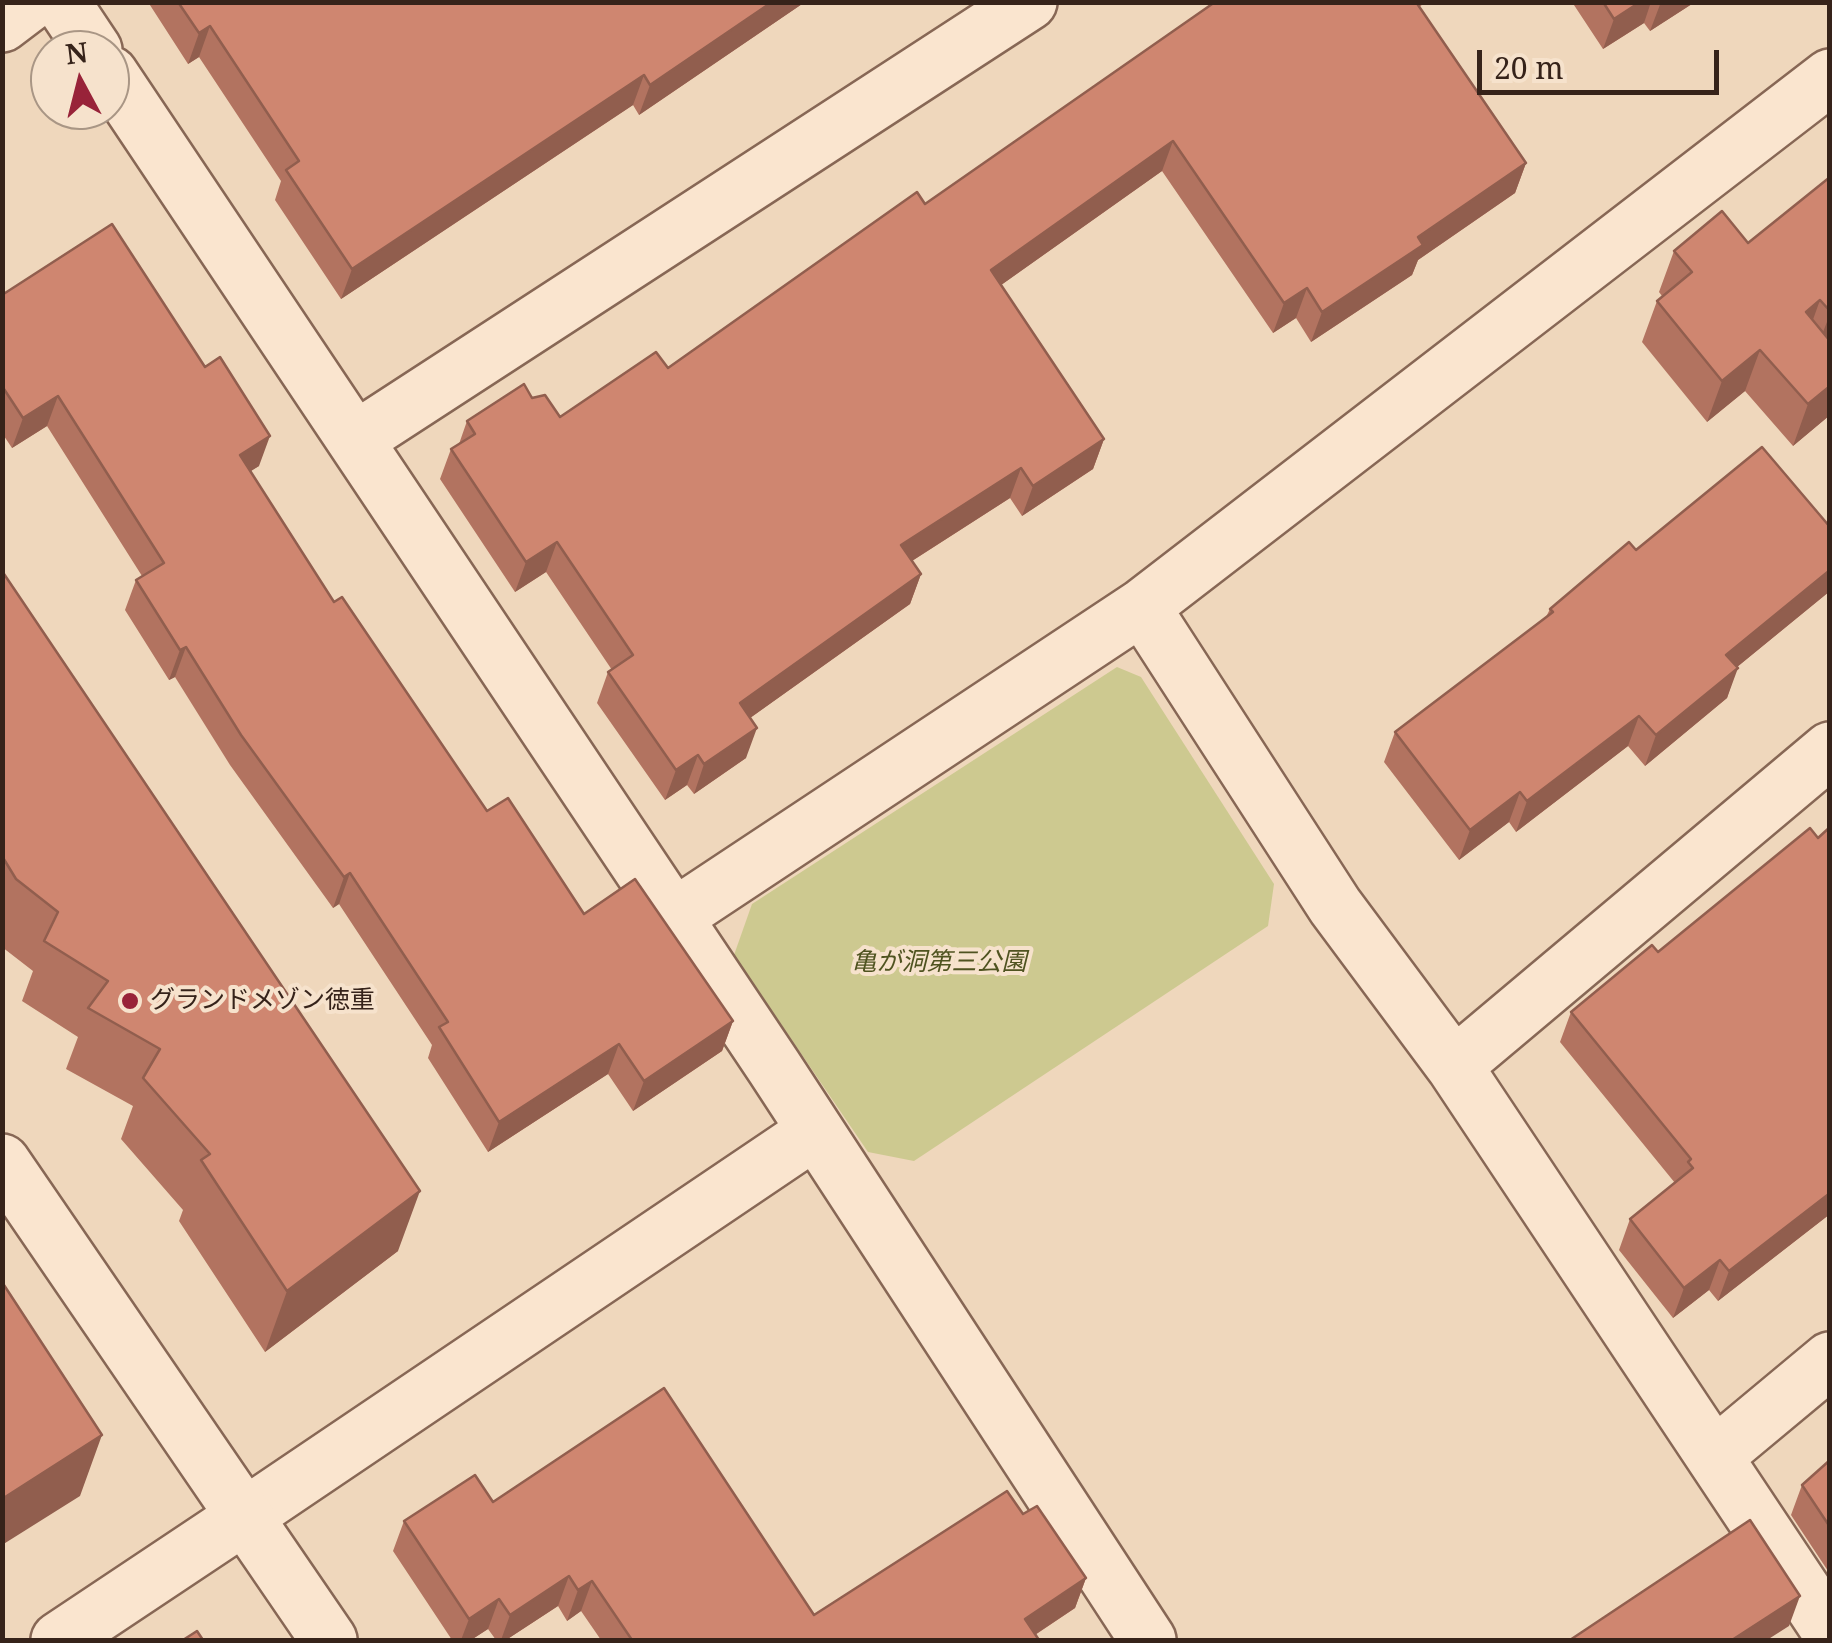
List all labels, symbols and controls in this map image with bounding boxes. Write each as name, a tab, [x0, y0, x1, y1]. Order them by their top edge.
north arrow	[30, 30, 130, 130]
scale bar	[1482, 30, 1724, 92]
text: N	[63, 32, 90, 72]
text: 20 m	[1494, 47, 1564, 88]
park label: 亀が洞第三公園	[852, 948, 1026, 978]
place label: グランドメゾン徳重	[150, 986, 375, 1016]
marker: グランドメゾン徳重	[119, 990, 141, 1012]

